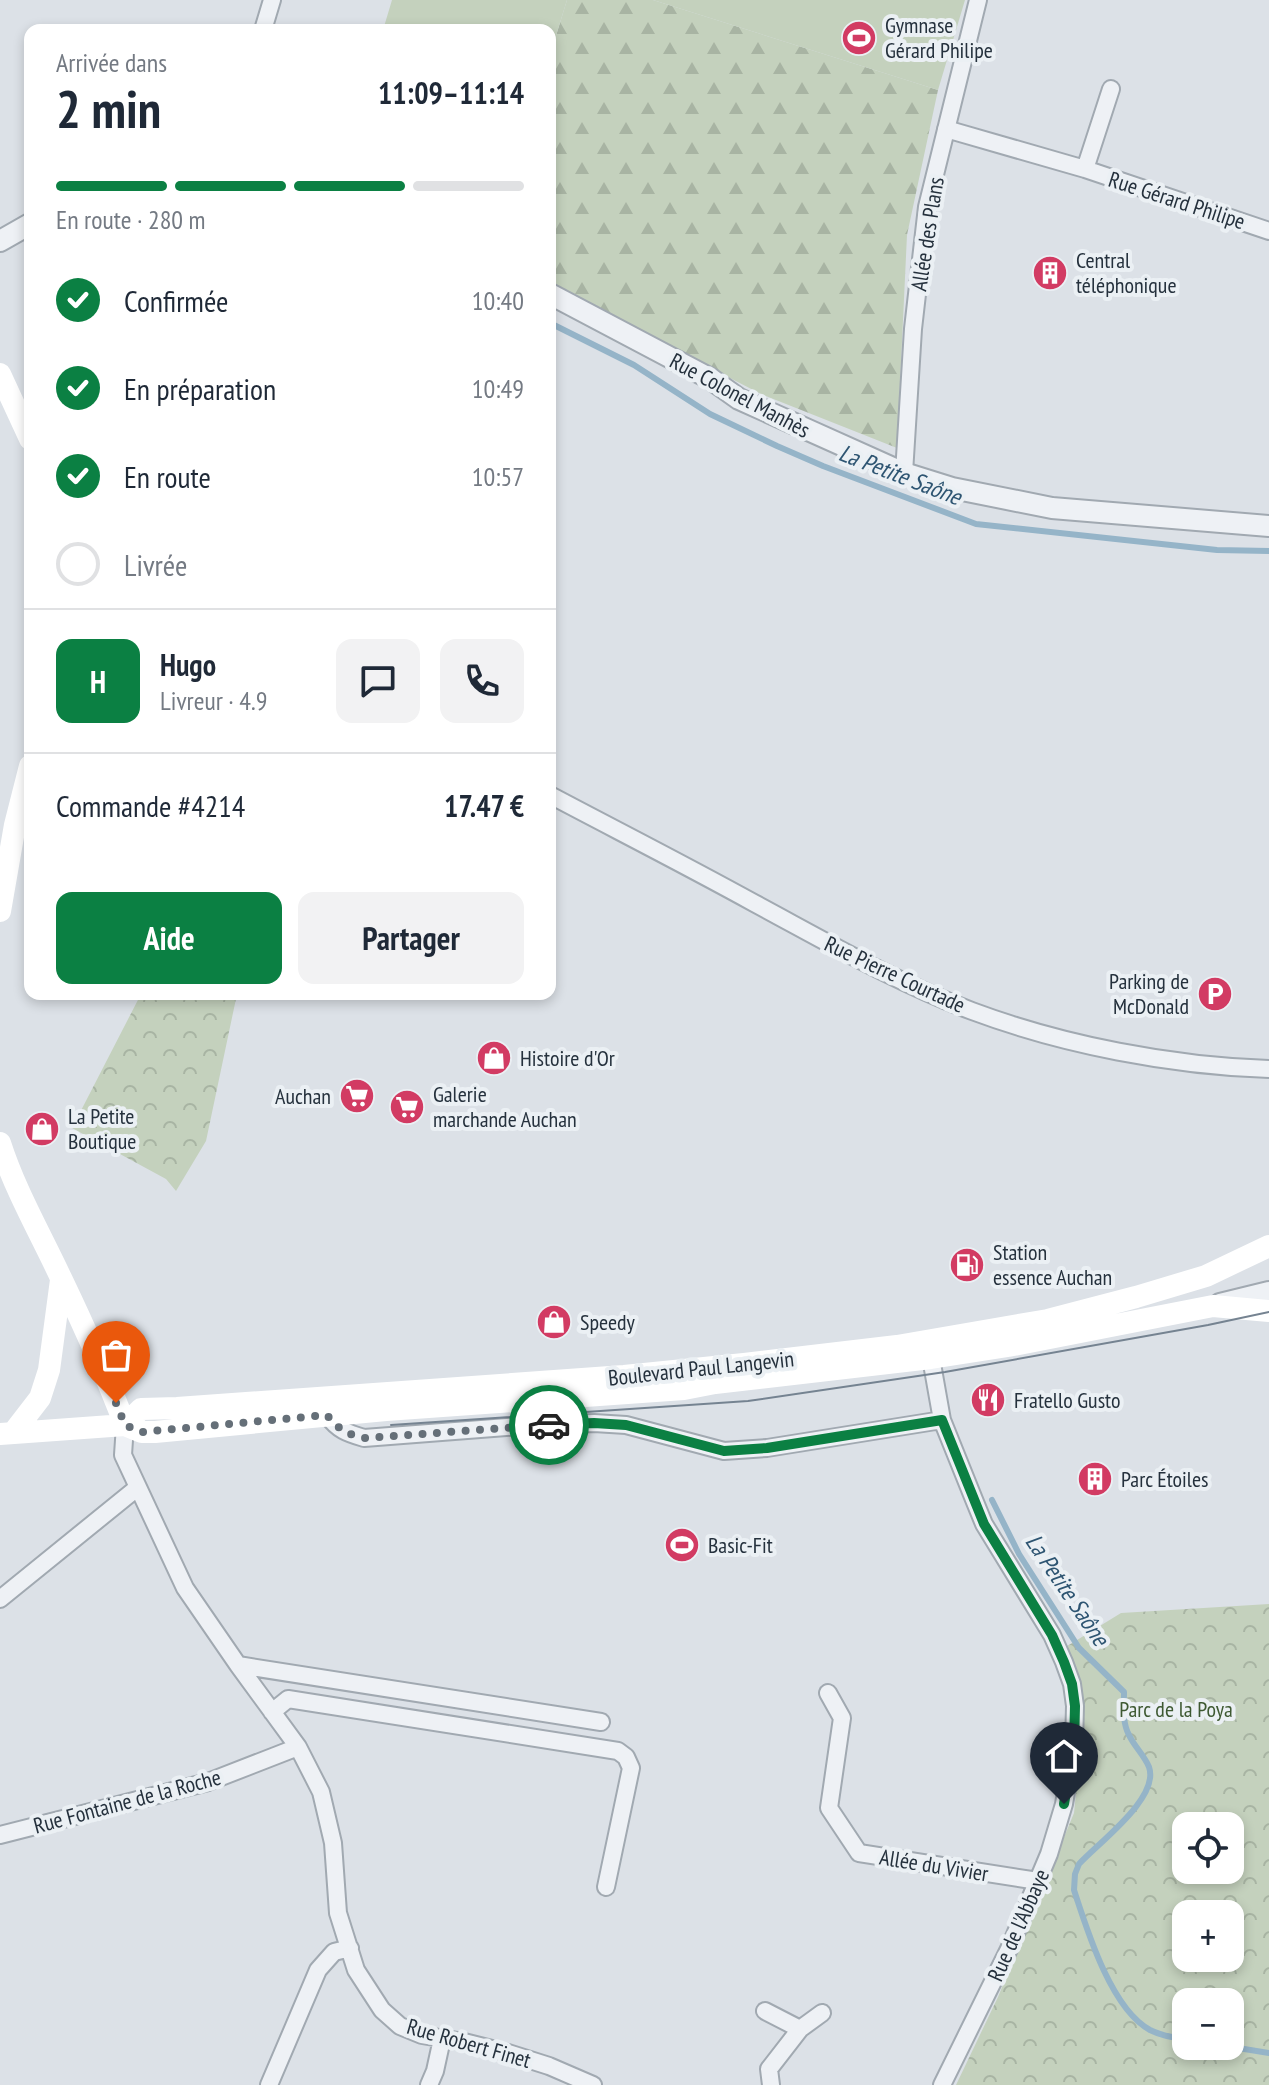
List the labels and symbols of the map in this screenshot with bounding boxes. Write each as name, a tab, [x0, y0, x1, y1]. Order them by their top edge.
place label: Gymnase Gérard Philipe	[885, 11, 993, 64]
sports icon: Gymnase Gérard Philipe	[840, 19, 878, 57]
street label: Rue Gérard Philipe	[1105, 165, 1249, 235]
street label: Allée des Plans	[904, 175, 950, 293]
place label: Central téléphonique	[1076, 246, 1177, 299]
building icon: Central téléphonique	[1031, 254, 1069, 292]
street label: Rue Colonel Manhès	[665, 346, 815, 444]
water label: La Petite Saône	[835, 437, 968, 513]
street label: Rue Pierre Courtade	[820, 929, 970, 1019]
place label: Parking de McDonald	[1109, 967, 1189, 1020]
parking icon: Parking de McDonald	[1196, 975, 1234, 1013]
shop icon: Histoire d'Or	[475, 1039, 513, 1077]
place label: Histoire d'Or	[520, 1044, 615, 1072]
supermarket icon: Auchan	[338, 1077, 376, 1115]
place label: Galerie marchande Auchan	[433, 1080, 577, 1133]
place label: Auchan	[275, 1082, 331, 1110]
supermarket icon: Galerie marchande Auchan	[388, 1088, 426, 1126]
place label: La Petite Boutique	[68, 1102, 136, 1155]
shop icon: La Petite Boutique	[23, 1110, 61, 1148]
place label: Station essence Auchan	[993, 1238, 1112, 1291]
fuel station icon: Station essence Auchan	[948, 1246, 986, 1284]
shop icon: Speedy	[535, 1303, 573, 1341]
place label: Speedy	[580, 1308, 636, 1336]
pin	[82, 1321, 150, 1403]
street label: Boulevard Paul Langevin	[607, 1344, 795, 1392]
restaurant icon: Fratello Gusto	[969, 1381, 1007, 1419]
courier	[509, 1385, 589, 1465]
place label: Fratello Gusto	[1014, 1386, 1120, 1414]
building icon: Parc Étoiles	[1076, 1460, 1114, 1498]
place label: Parc Étoiles	[1121, 1465, 1208, 1493]
sports icon: Basic-Fit	[663, 1526, 701, 1564]
water label: La Petite Saône	[1019, 1528, 1117, 1653]
place label: Basic-Fit	[708, 1531, 773, 1559]
park label: Parc de la Poya	[1119, 1695, 1233, 1723]
pin	[1030, 1722, 1098, 1804]
street label: Rue Fontaine de la Roche	[30, 1763, 224, 1839]
street label: Allée du Vivier	[878, 1843, 990, 1887]
street label: Rue de l'Abbaye	[981, 1865, 1055, 1985]
street label: Rue Robert Finet	[404, 2012, 534, 2074]

